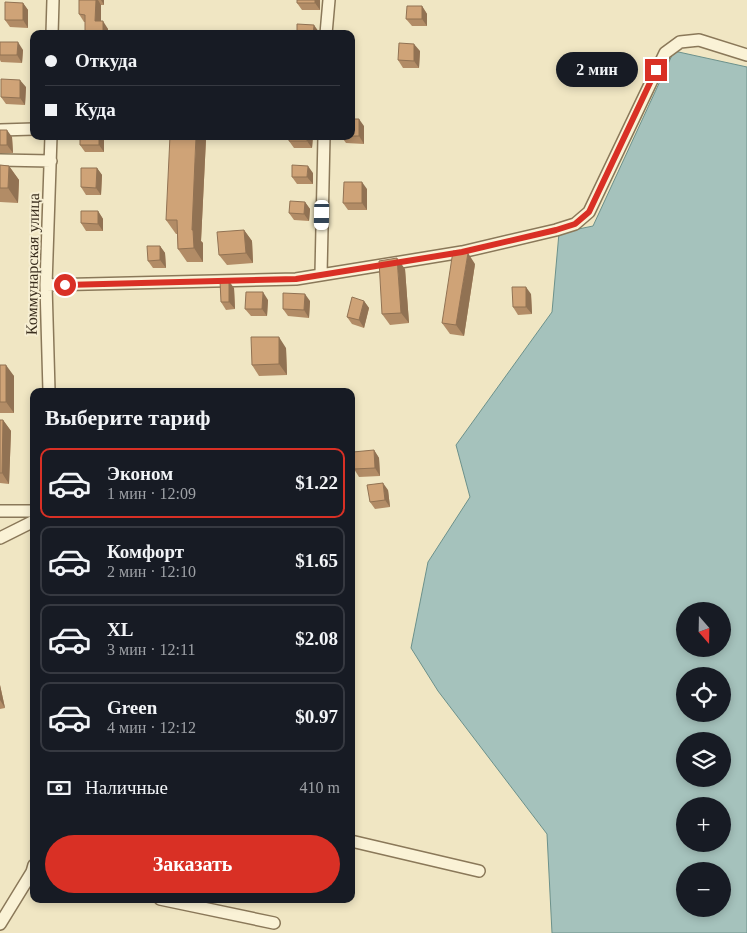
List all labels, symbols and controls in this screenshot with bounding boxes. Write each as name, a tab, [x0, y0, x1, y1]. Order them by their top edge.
text: Откуда	[75, 50, 137, 71]
callout: 2 мин	[556, 52, 638, 88]
route end	[645, 59, 667, 81]
text: 2 мин	[576, 61, 618, 78]
text: Куда	[75, 99, 116, 120]
street label: Коммунарская улица	[23, 193, 43, 335]
car	[314, 200, 329, 230]
route start	[54, 274, 76, 296]
text: Выберите тариф	[45, 405, 211, 430]
icon: car	[47, 461, 92, 506]
text: Эконом	[107, 463, 173, 484]
text: $1.22	[295, 472, 338, 493]
text: 1 мин · 12:09	[107, 485, 196, 502]
icon: car	[47, 539, 92, 584]
text: Комфорт	[107, 541, 184, 562]
text: $1.65	[295, 550, 338, 571]
text: 2 мин · 12:10	[107, 563, 196, 580]
north arrow	[676, 602, 731, 658]
map controls	[676, 602, 731, 917]
icon: car	[47, 617, 92, 662]
text: XL	[107, 619, 133, 640]
text: $2.08	[295, 628, 338, 649]
text: 3 мин · 12:11	[107, 641, 195, 658]
button: locate	[676, 667, 731, 722]
icon: car	[47, 695, 92, 740]
text: Green	[107, 697, 157, 718]
text: $0.97	[295, 706, 338, 727]
text: 4 мин · 12:12	[107, 719, 196, 736]
button: layers	[676, 732, 731, 787]
icon: cash	[45, 774, 73, 802]
text: Наличные	[85, 777, 168, 798]
text: 410 m	[300, 779, 340, 796]
button: +	[676, 797, 731, 852]
button: Заказать	[45, 835, 340, 893]
button: −	[676, 862, 731, 917]

